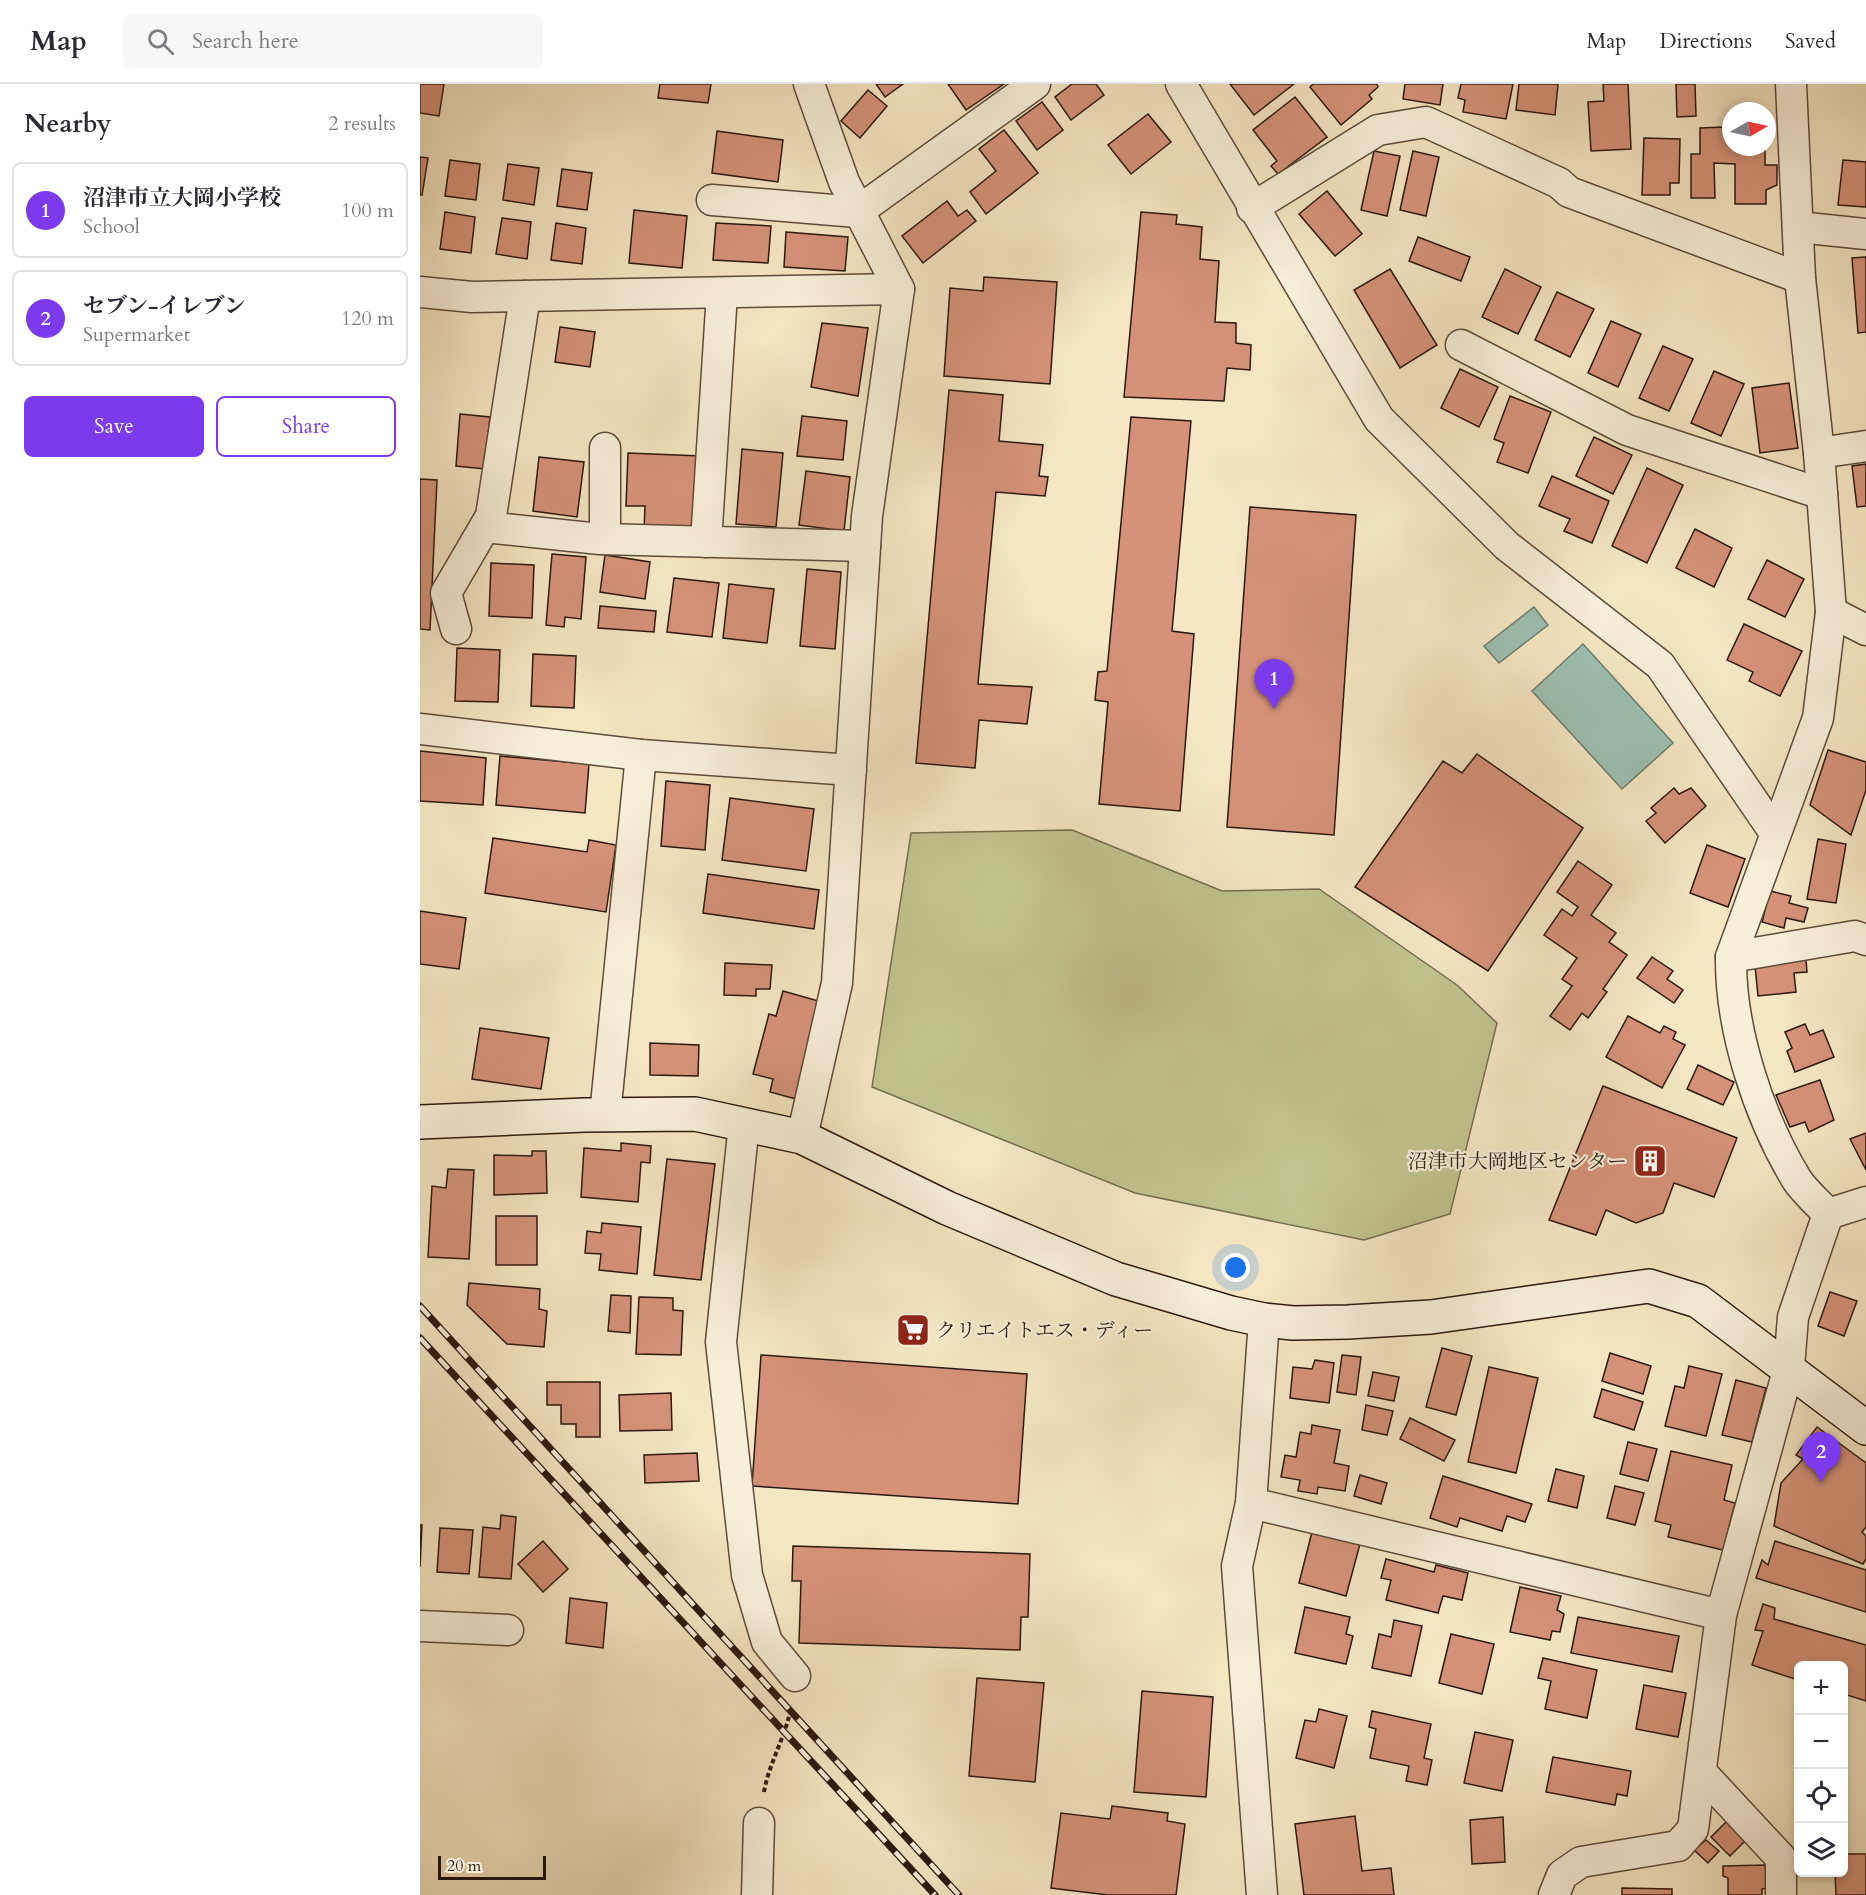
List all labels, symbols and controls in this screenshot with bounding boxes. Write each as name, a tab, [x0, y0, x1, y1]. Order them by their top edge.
search box	[123, 14, 543, 68]
text: Map	[30, 22, 87, 60]
icon: search	[144, 25, 177, 58]
text: Search here	[192, 26, 299, 56]
text: Map	[1586, 27, 1626, 56]
text: Directions	[1659, 27, 1752, 56]
text: Saved	[1785, 27, 1836, 56]
north arrow	[1722, 102, 1776, 156]
text: Nearby	[24, 106, 112, 141]
text: 2 results	[328, 110, 396, 137]
text: 沼津市立大岡小学校	[83, 183, 281, 213]
text: 1	[40, 197, 51, 224]
text: 100 m	[341, 197, 394, 224]
text: School	[83, 213, 140, 240]
text: セブン-イレブン	[83, 291, 246, 321]
text: 2	[40, 305, 51, 332]
text: 120 m	[341, 305, 394, 332]
text: Supermarket	[83, 321, 190, 348]
button: Save	[24, 396, 204, 457]
button: Share	[216, 396, 396, 457]
pin: 1	[1254, 660, 1294, 709]
building icon: 沼津市大岡地区センター	[1632, 1143, 1668, 1179]
place label: 沼津市大岡地区センター	[1408, 1148, 1627, 1175]
your location	[1221, 1253, 1250, 1282]
supermarket icon: クリエイトエス・ディー	[895, 1312, 931, 1348]
place label: クリエイトエス・ディー	[936, 1317, 1153, 1344]
pin: 2	[1802, 1432, 1840, 1482]
map controls	[1794, 1661, 1848, 1877]
button: +	[1794, 1661, 1848, 1715]
button: −	[1794, 1715, 1848, 1769]
button: locate	[1794, 1769, 1848, 1823]
button: layers	[1794, 1823, 1848, 1877]
scale bar	[438, 1853, 546, 1880]
text: 20 m	[447, 1855, 481, 1877]

